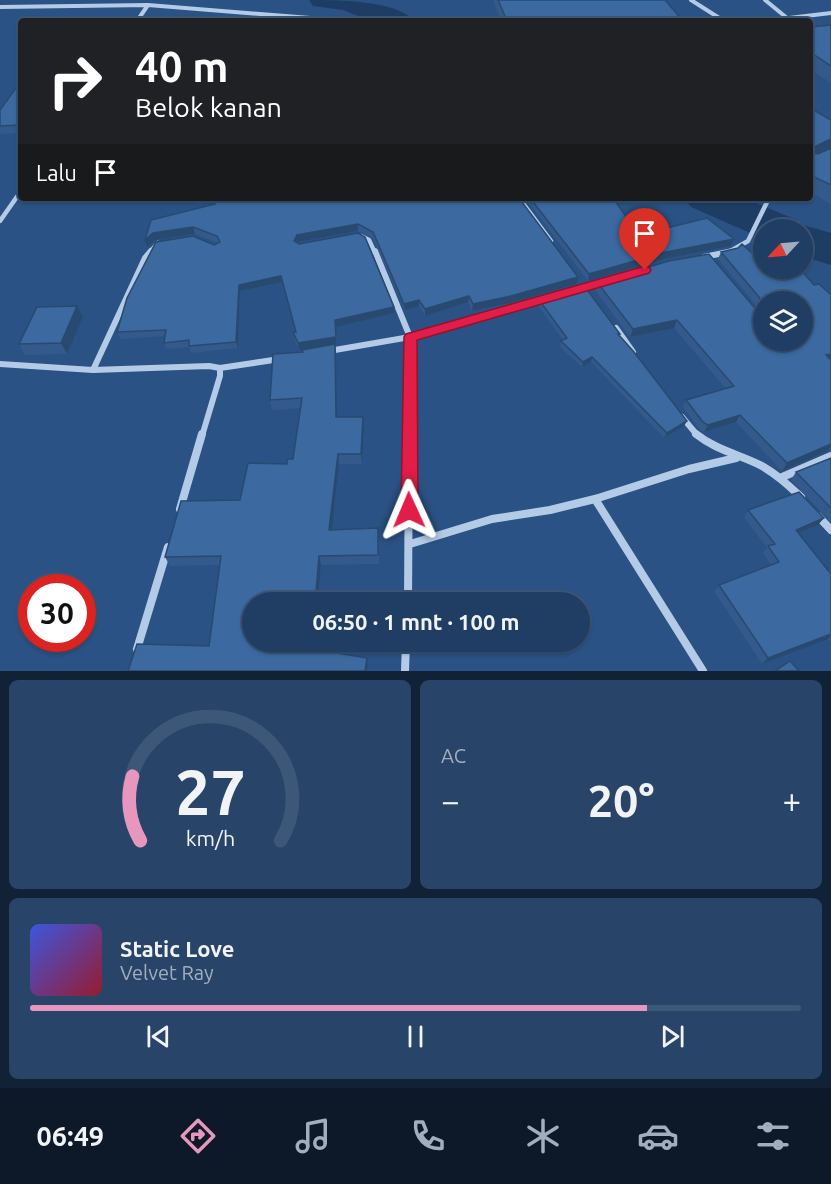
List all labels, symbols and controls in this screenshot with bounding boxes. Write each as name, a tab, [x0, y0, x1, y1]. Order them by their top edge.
icon: right	[36, 42, 114, 120]
text: 40 m	[135, 43, 229, 90]
text: Belok kanan	[135, 92, 282, 122]
icon: arrive	[89, 156, 122, 189]
text: Lalu	[36, 160, 77, 185]
pin	[619, 208, 670, 270]
icon: arrive	[628, 217, 661, 250]
north arrow	[753, 219, 813, 279]
map controls	[753, 219, 813, 351]
button: layers	[753, 291, 813, 351]
position arrow	[377, 478, 441, 542]
speed limit sign: 30	[18, 574, 96, 652]
text: 06:50 · 1 mnt · 100 m	[312, 609, 520, 634]
text: AC	[441, 744, 466, 767]
text: 27	[175, 757, 245, 827]
text: 20°	[588, 775, 654, 826]
text: −	[441, 782, 460, 819]
text: +	[782, 782, 801, 819]
text: km/h	[185, 827, 235, 851]
text: Static Love	[120, 936, 235, 961]
text: Velvet Ray	[120, 961, 214, 984]
icon: previous	[142, 1020, 175, 1053]
icon: pause	[399, 1020, 432, 1053]
icon: next	[656, 1020, 689, 1053]
icon: directions	[177, 1115, 219, 1157]
icon: music	[292, 1115, 334, 1157]
icon: phone	[407, 1115, 449, 1157]
icon: climate	[522, 1115, 564, 1157]
icon: car	[637, 1115, 679, 1157]
icon: filters	[752, 1115, 794, 1157]
text: 06:49	[37, 1121, 104, 1151]

